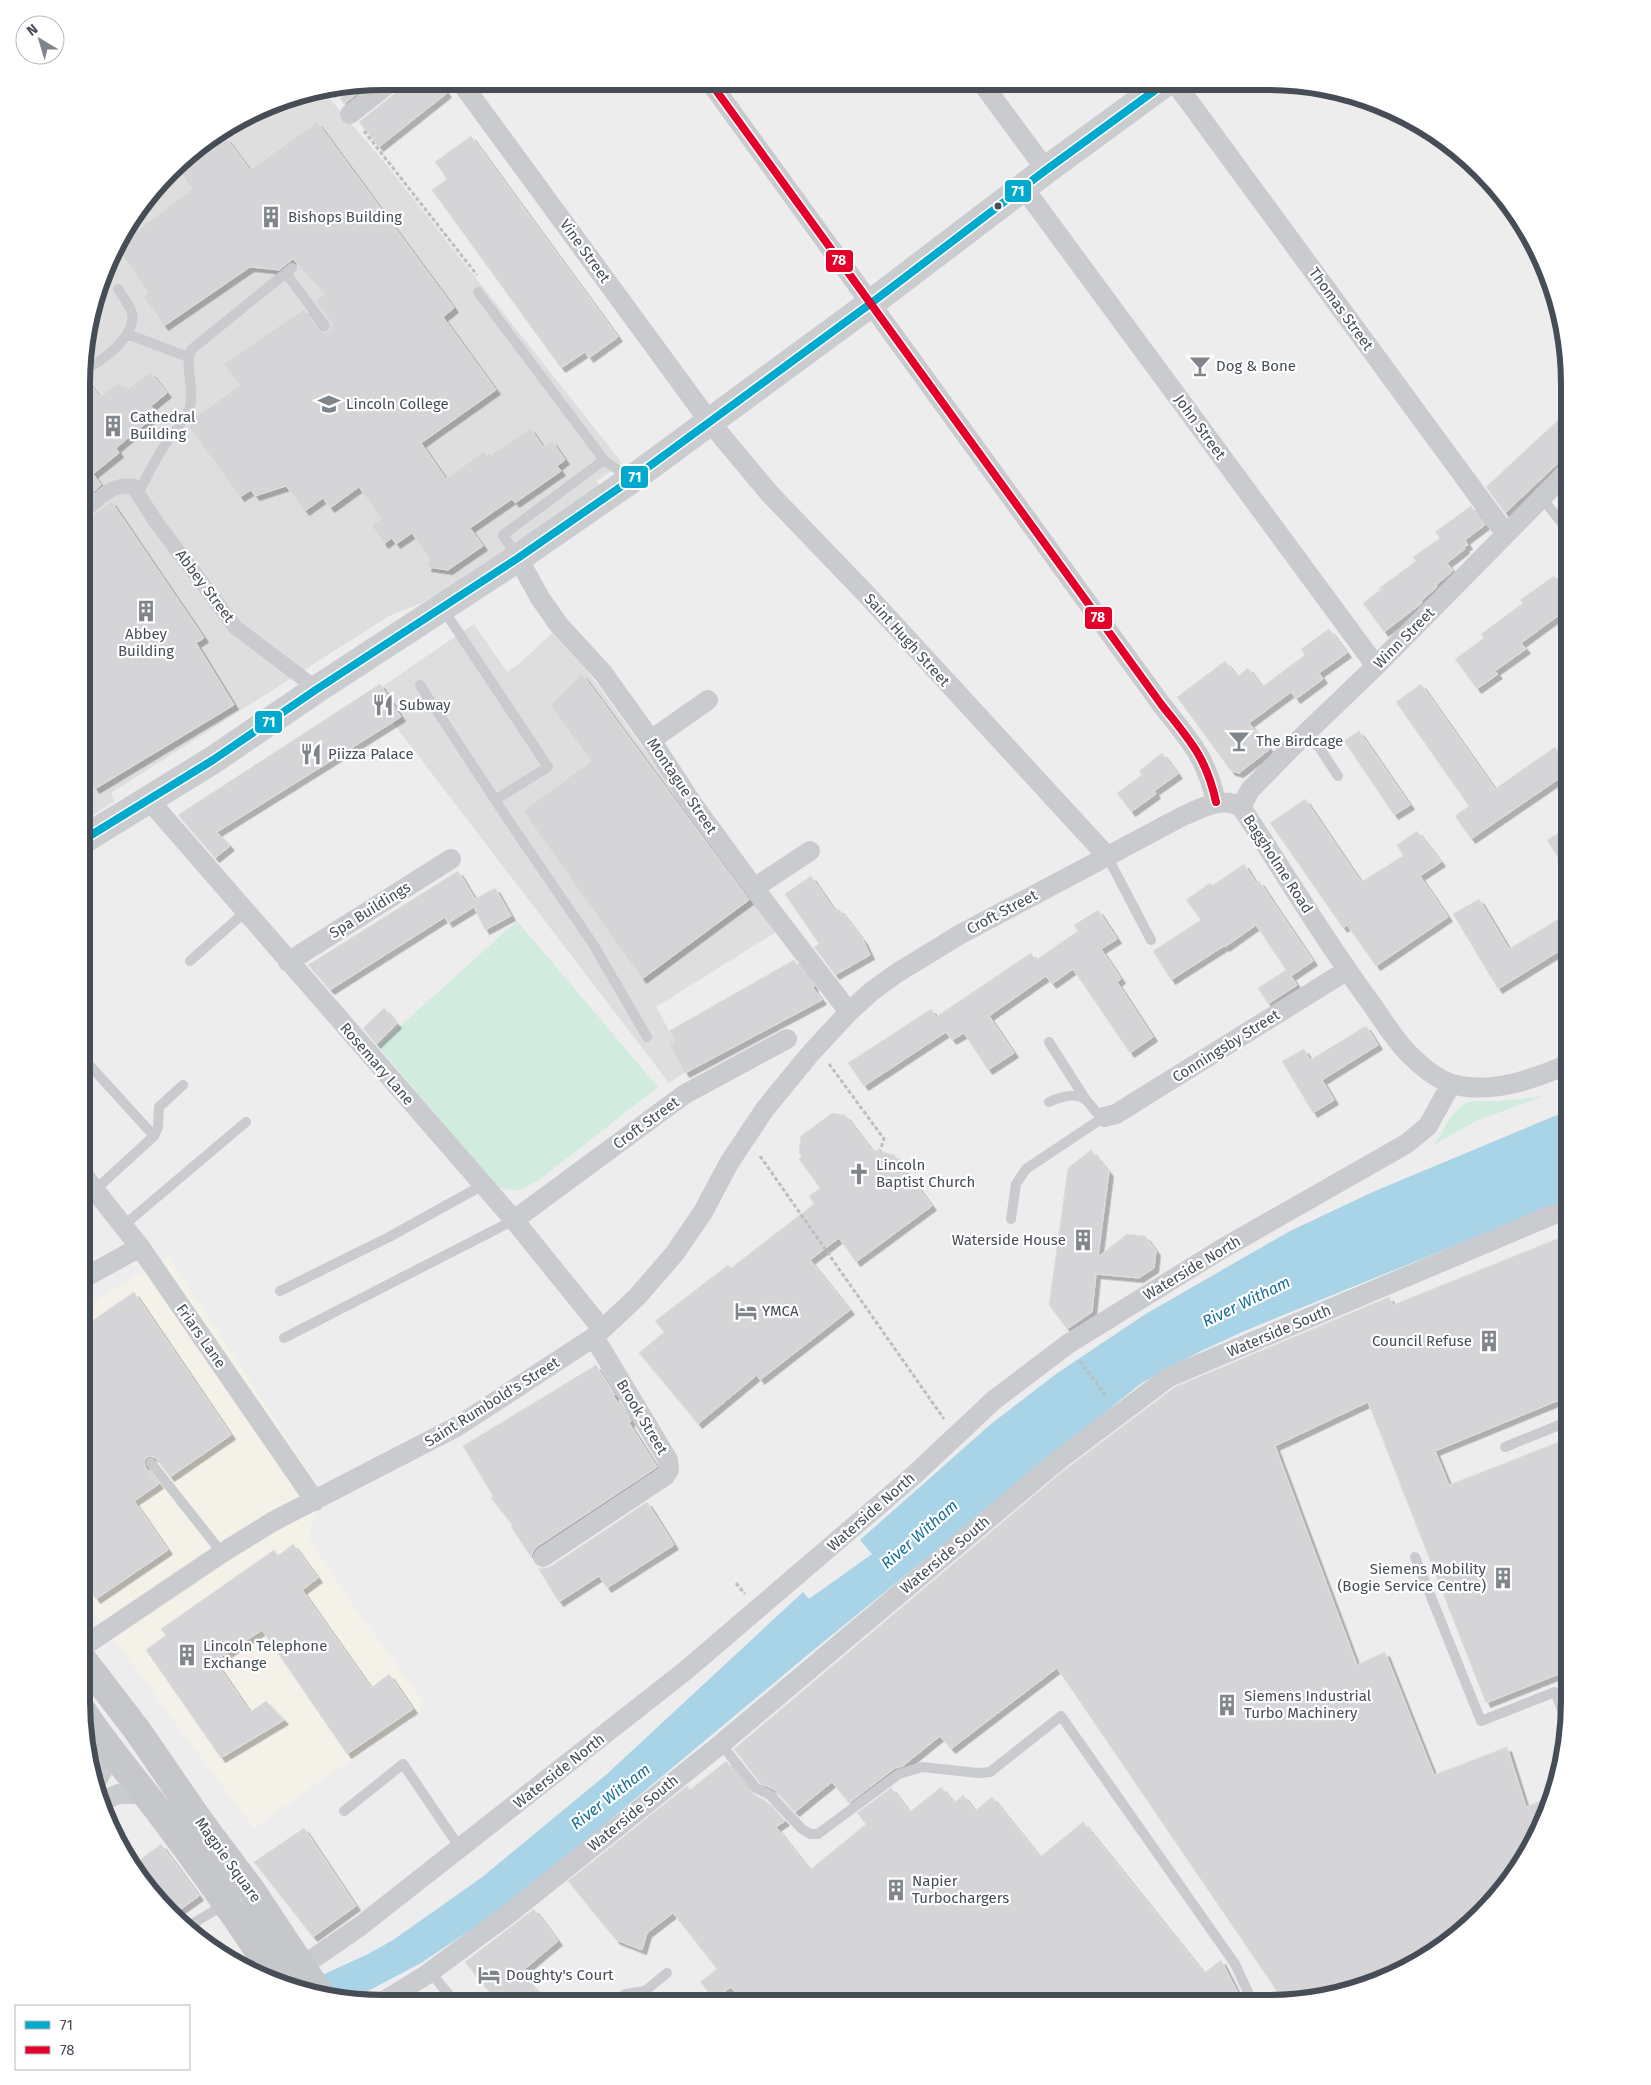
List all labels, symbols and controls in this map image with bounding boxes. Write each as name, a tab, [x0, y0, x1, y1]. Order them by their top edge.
north arrow	[15, 15, 65, 65]
text: N	[23, 21, 41, 40]
line badge: 71	[1004, 179, 1032, 203]
text: 71	[1012, 183, 1024, 200]
unlabelled marker	[993, 201, 1003, 211]
building icon: Bishops Building	[258, 204, 284, 230]
place label: Bishops Building	[288, 208, 402, 226]
street label: Vine Street	[556, 216, 614, 287]
line badge: 78	[825, 249, 854, 273]
text: 78	[832, 252, 846, 269]
street label: Thomas Street	[1305, 264, 1377, 354]
bar icon: Dog & Bone	[1187, 353, 1213, 379]
place label: Dog & Bone	[1216, 357, 1296, 375]
school or university icon: Lincoln College	[316, 391, 342, 417]
street label: John Street	[1171, 391, 1230, 463]
place label: Lincoln College	[346, 395, 449, 413]
place label: Cathedral Building	[130, 408, 196, 443]
building icon: Cathedral Building	[100, 413, 126, 439]
line badge: 71	[620, 465, 649, 489]
text: 71	[629, 469, 641, 486]
street label: Abbey Street	[172, 546, 239, 626]
street label: Saint Hugh Street	[861, 590, 954, 691]
building icon: Abbey Building	[133, 598, 159, 624]
street label: Winn Street	[1370, 603, 1439, 672]
line badge: 78	[1084, 606, 1113, 630]
text: 78	[1091, 609, 1105, 626]
place label: Abbey Building	[118, 625, 174, 660]
restaurant icon: Subway	[370, 692, 396, 718]
place label: Subway	[399, 696, 451, 714]
line badge: 71	[254, 710, 283, 734]
text: 71	[263, 714, 275, 731]
bar icon: The Birdcage	[1226, 728, 1252, 754]
place label: The Birdcage	[1256, 732, 1343, 750]
street label: Montague Street	[643, 735, 721, 838]
restaurant icon: Piizza Palace	[298, 741, 324, 767]
place label: Piizza Palace	[328, 745, 414, 763]
street label: Baggholme Road	[1239, 811, 1317, 917]
street label: Spa Buildings	[326, 878, 414, 942]
street label: Croft Street	[964, 886, 1041, 938]
street label: Conningsby Street	[1169, 1005, 1283, 1086]
street label: Rosemary Lane	[336, 1019, 418, 1109]
street label: Croft Street	[609, 1093, 683, 1153]
place label: Lincoln Baptist Church	[876, 1156, 975, 1191]
church icon: Lincoln Baptist Church	[846, 1161, 872, 1187]
building icon: Waterside House	[1070, 1227, 1096, 1253]
place label: Waterside House	[952, 1231, 1066, 1249]
street label: Waterside North	[1140, 1232, 1244, 1304]
water label: River Witham	[1199, 1272, 1293, 1331]
hotel icon: YMCA	[733, 1298, 759, 1324]
street label: Friars Lane	[172, 1301, 230, 1371]
street label: Waterside South	[1224, 1301, 1334, 1361]
place label: YMCA	[762, 1302, 799, 1320]
building icon: Council Refuse	[1476, 1328, 1502, 1354]
place label: Council Refuse	[1372, 1332, 1472, 1350]
street label: Saint Rumbold's Street	[421, 1353, 563, 1451]
street label: Brook Street	[613, 1376, 672, 1458]
street label: Waterside North	[823, 1469, 919, 1555]
water label: River Witham	[877, 1496, 962, 1573]
street label: Waterside South	[897, 1512, 993, 1598]
place label: Siemens Mobility (Bogie Service Centre)	[1337, 1560, 1487, 1595]
building icon: Siemens Mobility (Bogie Service Centre)	[1490, 1565, 1516, 1591]
place label: Lincoln Telephone Exchange	[203, 1637, 327, 1672]
building icon: Lincoln Telephone Exchange	[174, 1642, 200, 1668]
place label: Siemens Industrial Turbo Machinery	[1244, 1687, 1372, 1722]
building icon: Siemens Industrial Turbo Machinery	[1214, 1692, 1240, 1718]
street label: Waterside North	[510, 1730, 608, 1812]
water label: River Witham	[567, 1760, 654, 1833]
street label: Waterside South	[584, 1771, 682, 1855]
street label: Magpie Square	[191, 1814, 265, 1906]
place label: Napier Turbochargers	[912, 1872, 1009, 1907]
building icon: Napier Turbochargers	[883, 1877, 909, 1903]
hotel icon: Doughty's Court	[476, 1962, 502, 1988]
place label: Doughty's Court	[506, 1966, 614, 1984]
legend	[15, 2005, 190, 2070]
text: 71	[60, 2016, 73, 2034]
text: 78	[60, 2041, 75, 2059]

